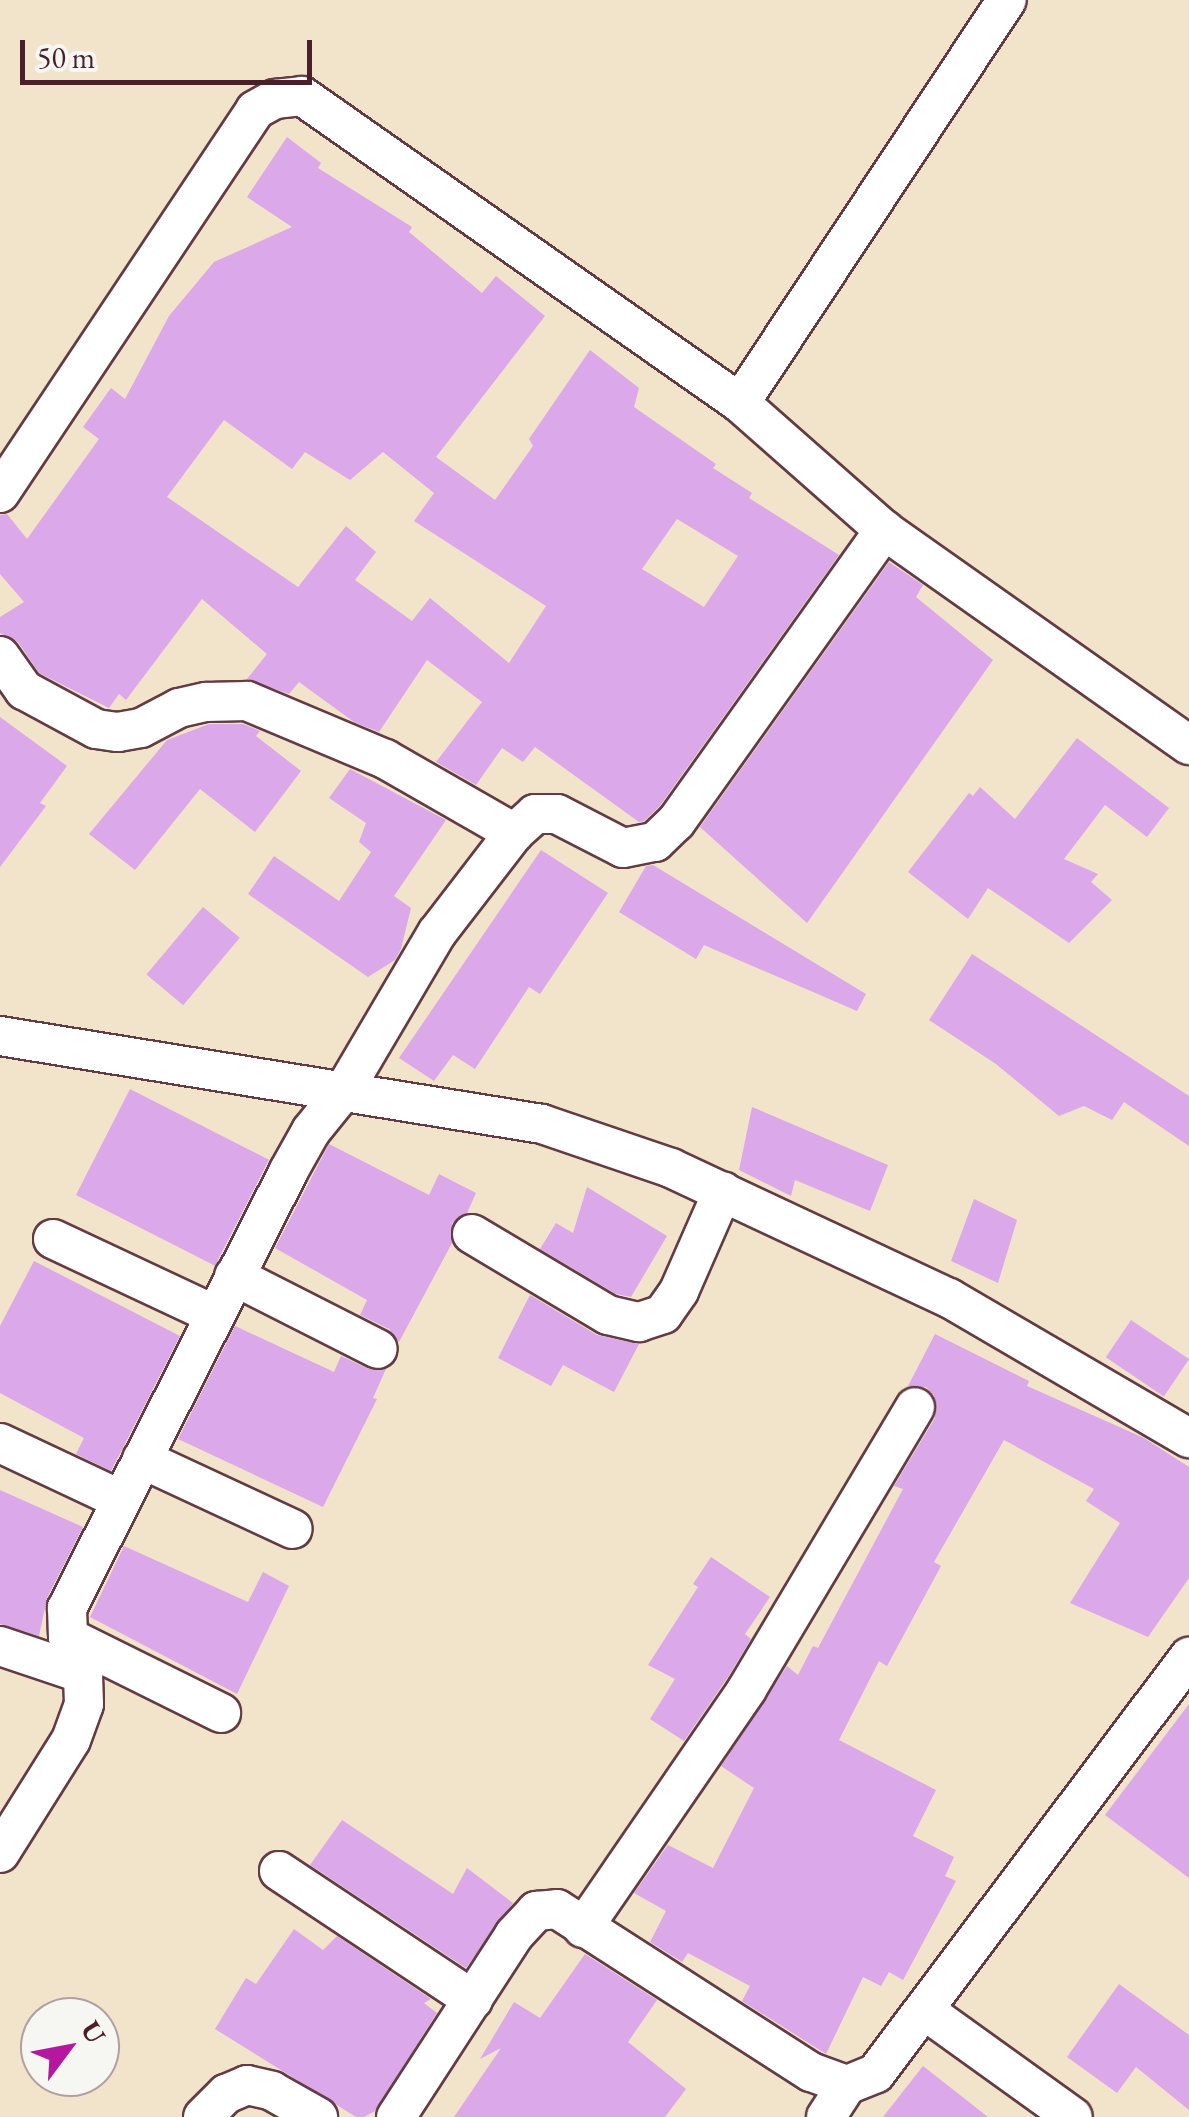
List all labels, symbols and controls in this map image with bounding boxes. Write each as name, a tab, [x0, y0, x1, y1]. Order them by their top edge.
scale bar	[25, 20, 318, 82]
text: 50 m	[37, 38, 95, 77]
north arrow	[20, 1997, 120, 2097]
text: U	[73, 2014, 115, 2051]

